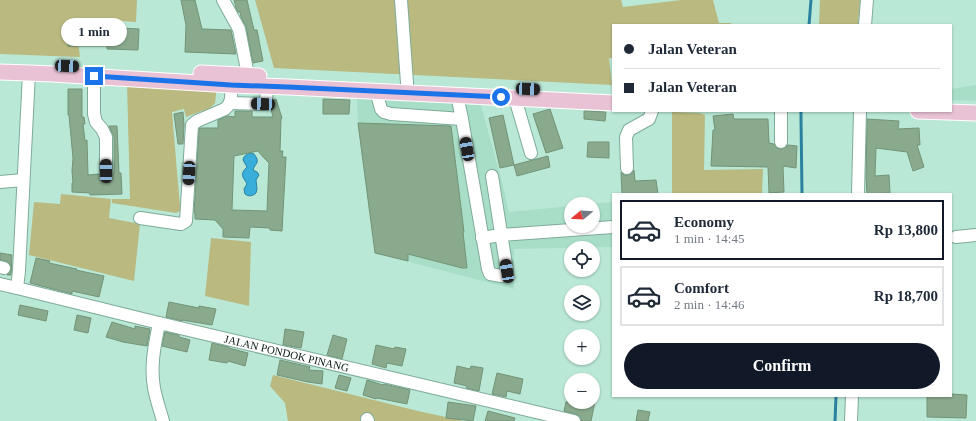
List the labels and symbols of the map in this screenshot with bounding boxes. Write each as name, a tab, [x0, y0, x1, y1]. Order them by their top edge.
callout: 1 min	[61, 18, 127, 46]
car	[55, 59, 79, 73]
route end	[85, 67, 103, 85]
car	[516, 83, 540, 95]
route start	[492, 88, 510, 106]
car	[251, 98, 275, 110]
car	[459, 136, 475, 162]
car	[100, 159, 112, 183]
car	[182, 161, 196, 185]
north arrow	[564, 197, 600, 233]
car	[499, 258, 515, 284]
street label: JALAN PONDOK PINANG	[223, 333, 350, 374]

